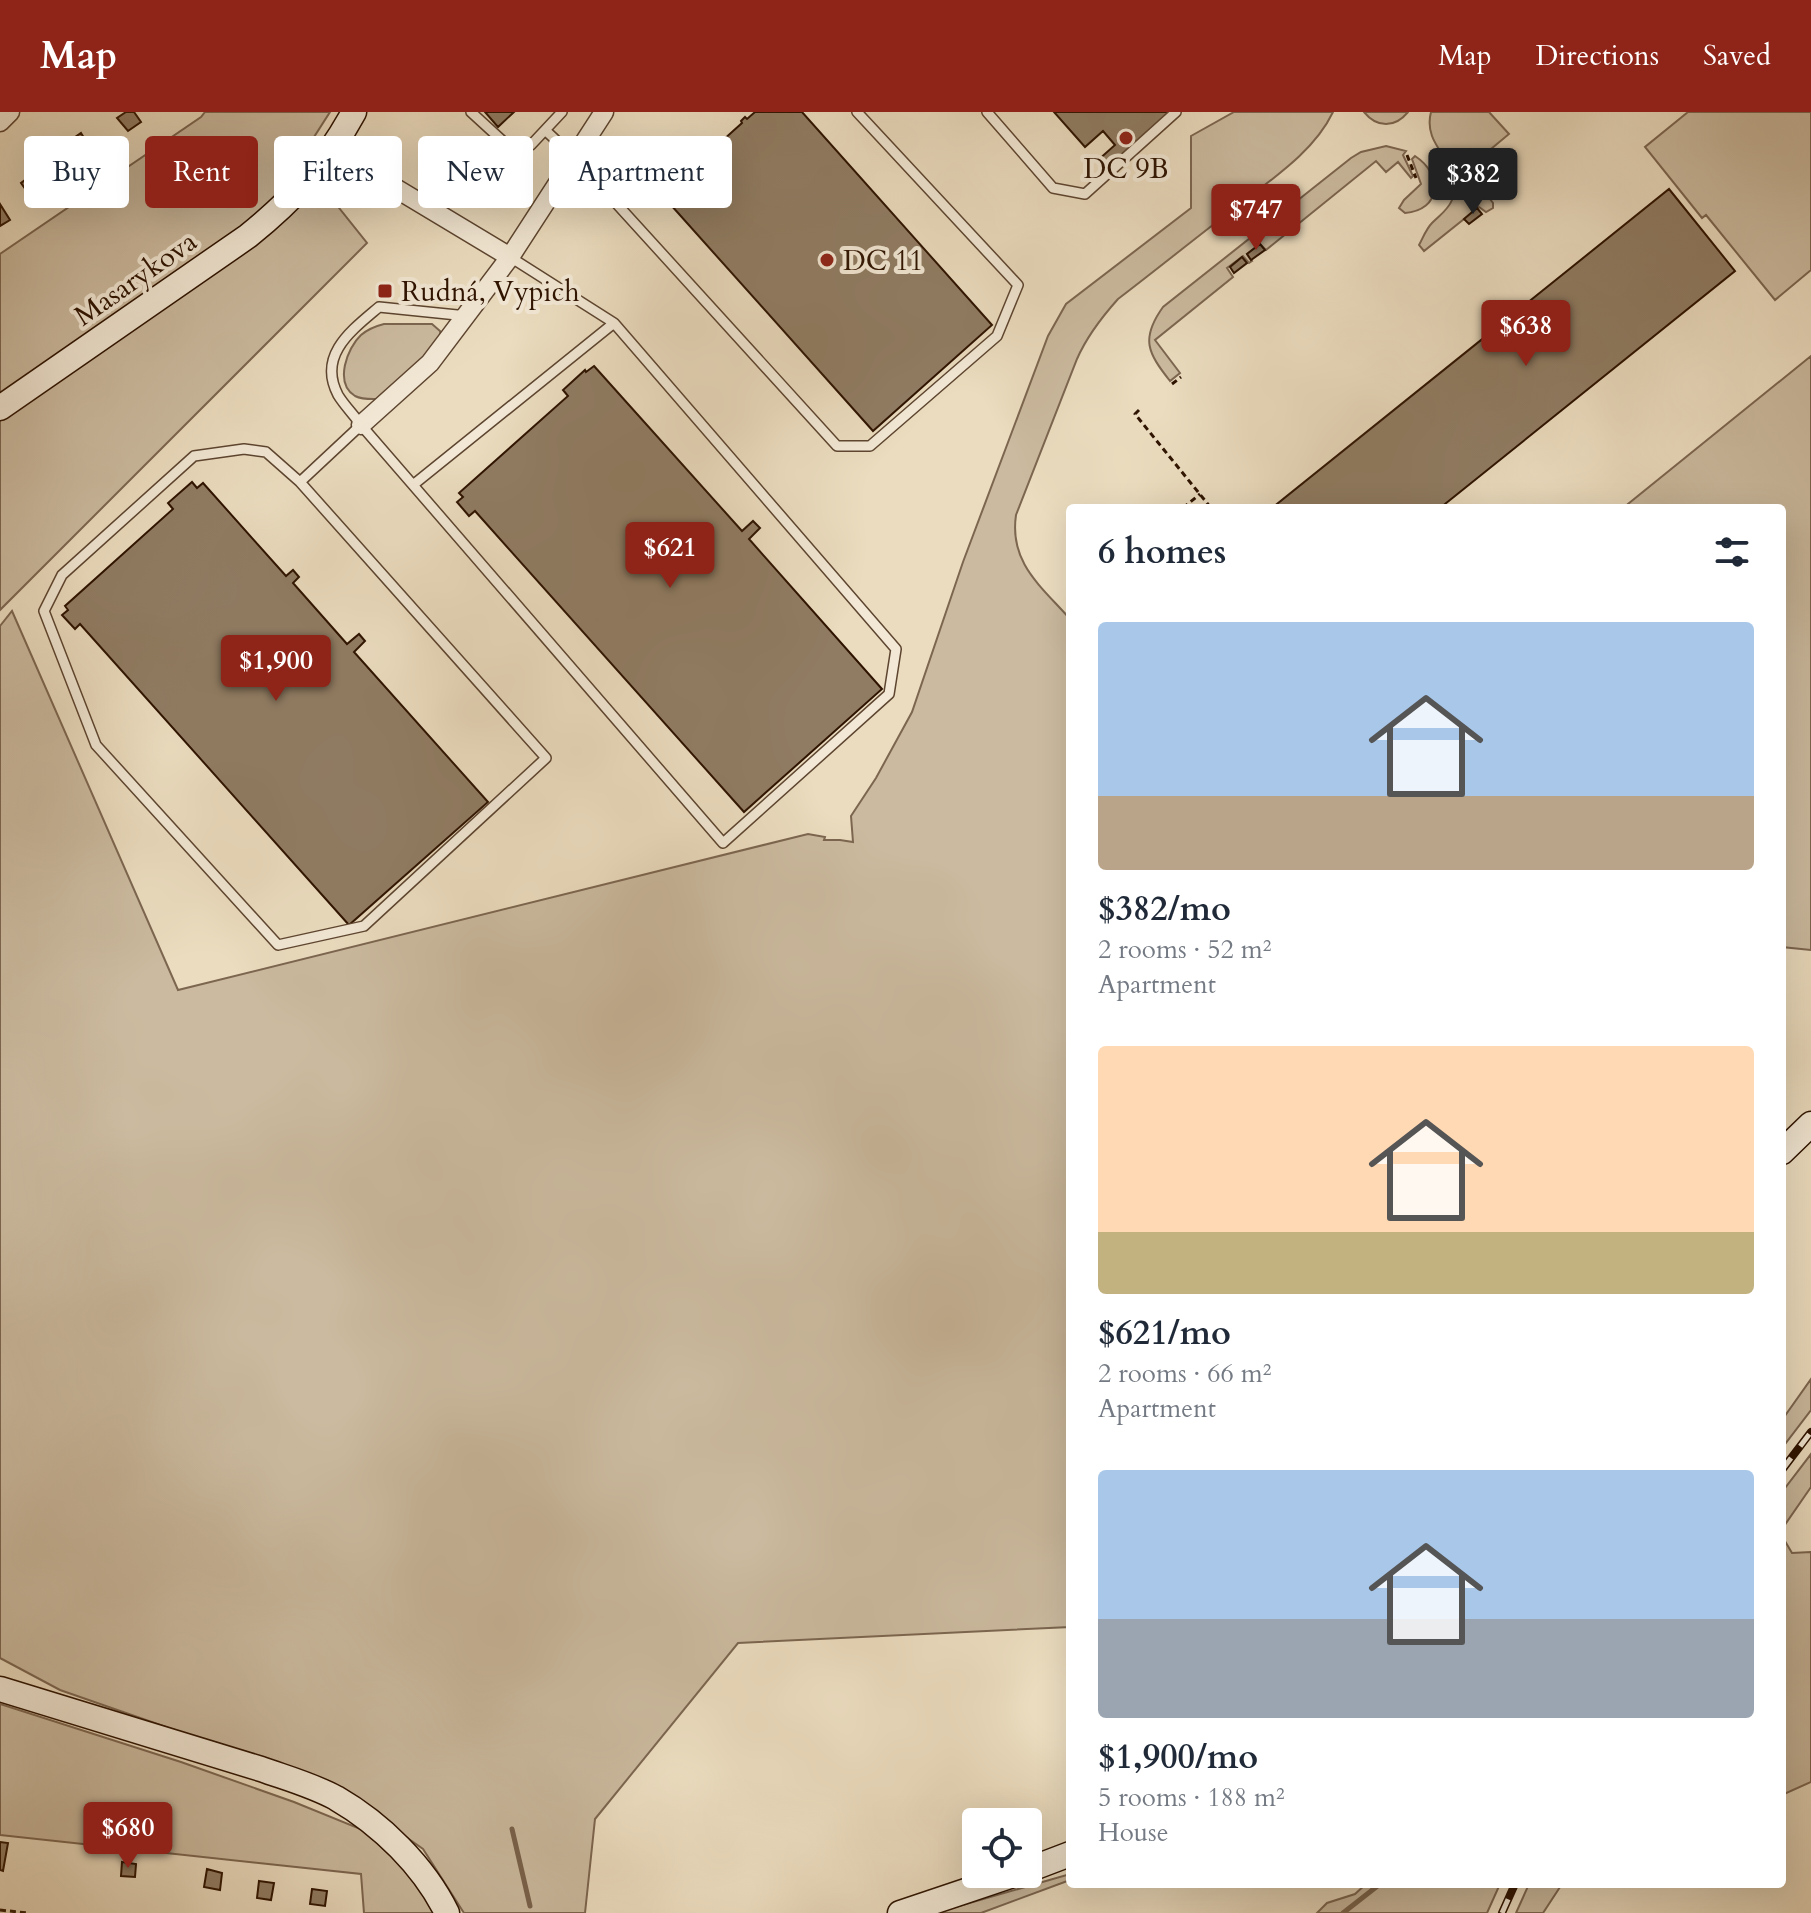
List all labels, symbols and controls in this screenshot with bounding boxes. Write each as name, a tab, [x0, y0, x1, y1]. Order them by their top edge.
text: Map	[40, 30, 117, 82]
text: Map	[1438, 37, 1492, 75]
text: Directions	[1536, 37, 1659, 75]
text: Saved	[1703, 37, 1771, 75]
marker: DC 9B	[1117, 129, 1135, 147]
chip: Buy	[24, 136, 129, 208]
chip: Rent	[145, 136, 258, 208]
chip: Filters	[274, 136, 402, 208]
chip: New	[418, 136, 533, 208]
chip: Apartment	[549, 136, 732, 208]
pin: $382	[1426, 148, 1520, 216]
place label: DC 9B	[1083, 150, 1169, 188]
text: $382	[1446, 156, 1500, 191]
pin: $747	[1209, 184, 1303, 252]
text: $747	[1229, 192, 1283, 227]
street label: Masarykova	[67, 223, 204, 335]
place label: DC 11	[843, 242, 923, 280]
marker: DC 11	[818, 251, 836, 269]
place label: Rudná, Vypich	[401, 273, 580, 311]
marker: Rudná, Vypich	[376, 282, 394, 300]
pin: $638	[1479, 300, 1573, 368]
text: $638	[1499, 308, 1553, 343]
pin: $621	[623, 522, 717, 590]
text: 6 homes	[1098, 529, 1226, 575]
text: $621	[643, 530, 697, 565]
icon: filters	[1710, 530, 1754, 574]
pin: $1,900	[211, 635, 341, 703]
text: $1,900	[239, 643, 313, 678]
icon: home	[1354, 674, 1498, 818]
text: $382/mo	[1098, 886, 1231, 932]
text: 2 rooms · 52 m²	[1098, 932, 1271, 967]
text: Apartment	[1098, 967, 1216, 1002]
icon: home	[1354, 1098, 1498, 1242]
text: $621/mo	[1098, 1310, 1231, 1356]
text: 2 rooms · 66 m²	[1098, 1356, 1271, 1391]
text: Apartment	[1098, 1391, 1216, 1426]
icon: home	[1354, 1522, 1498, 1666]
text: $1,900/mo	[1098, 1734, 1258, 1780]
text: 5 rooms · 188 m²	[1098, 1780, 1285, 1815]
pin: $680	[81, 1802, 175, 1870]
map controls	[962, 1808, 1042, 1888]
button: locate	[962, 1808, 1042, 1888]
text: $680	[101, 1810, 155, 1845]
text: House	[1098, 1815, 1169, 1850]

